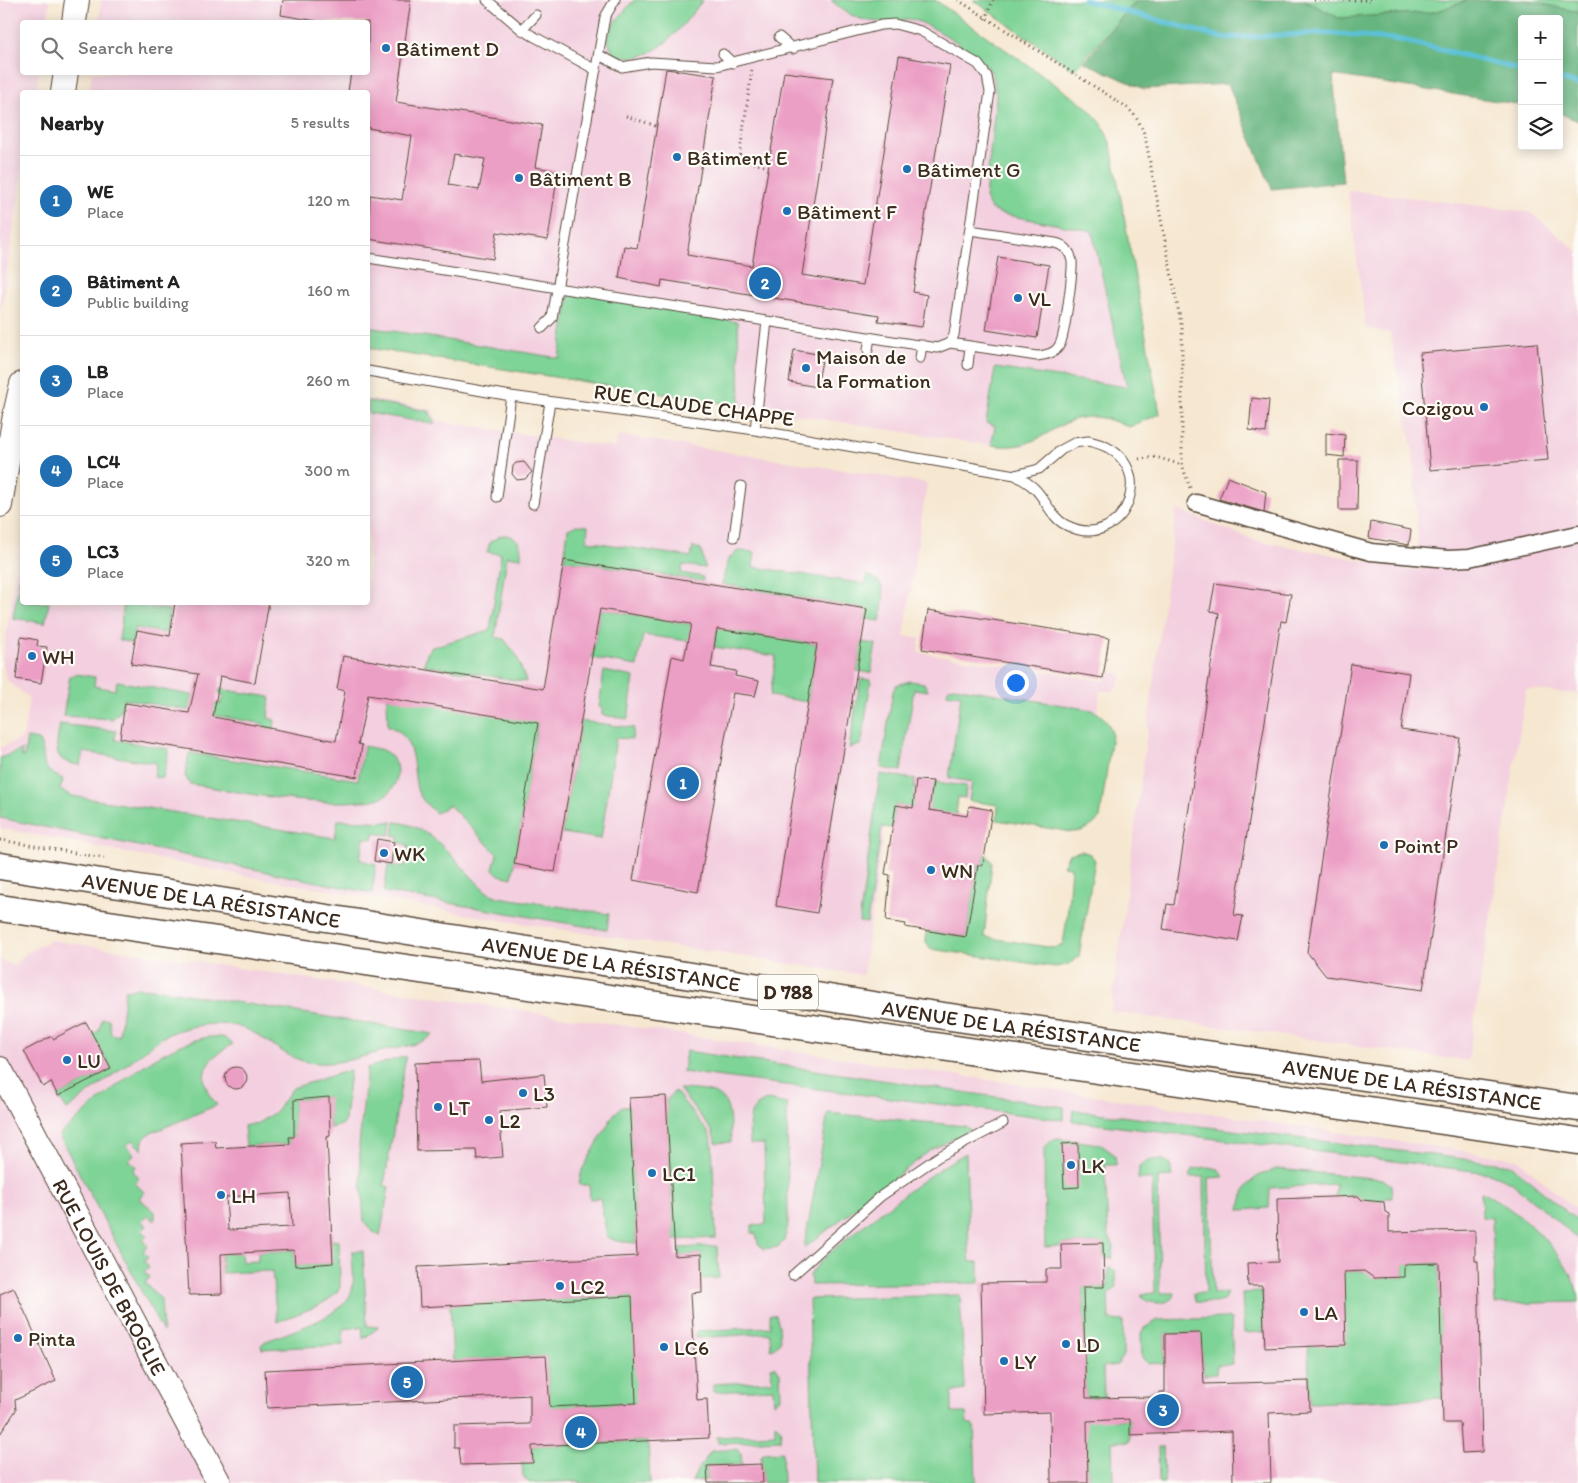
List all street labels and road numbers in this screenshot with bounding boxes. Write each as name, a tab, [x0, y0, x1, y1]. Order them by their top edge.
street label: RUE CLAUDE CHAPPE	[592, 379, 796, 431]
street label: AVENUE DE LA RÉSISTANCE	[80, 867, 342, 933]
street label: AVENUE DE LA RÉSISTANCE	[480, 930, 742, 996]
road number: D 788	[758, 974, 818, 1010]
street label: AVENUE DE LA RÉSISTANCE	[880, 994, 1142, 1057]
street label: AVENUE DE LA RÉSISTANCE	[1281, 1053, 1543, 1115]
street label: RUE LOUIS DE BROGLIE	[48, 1174, 172, 1379]

